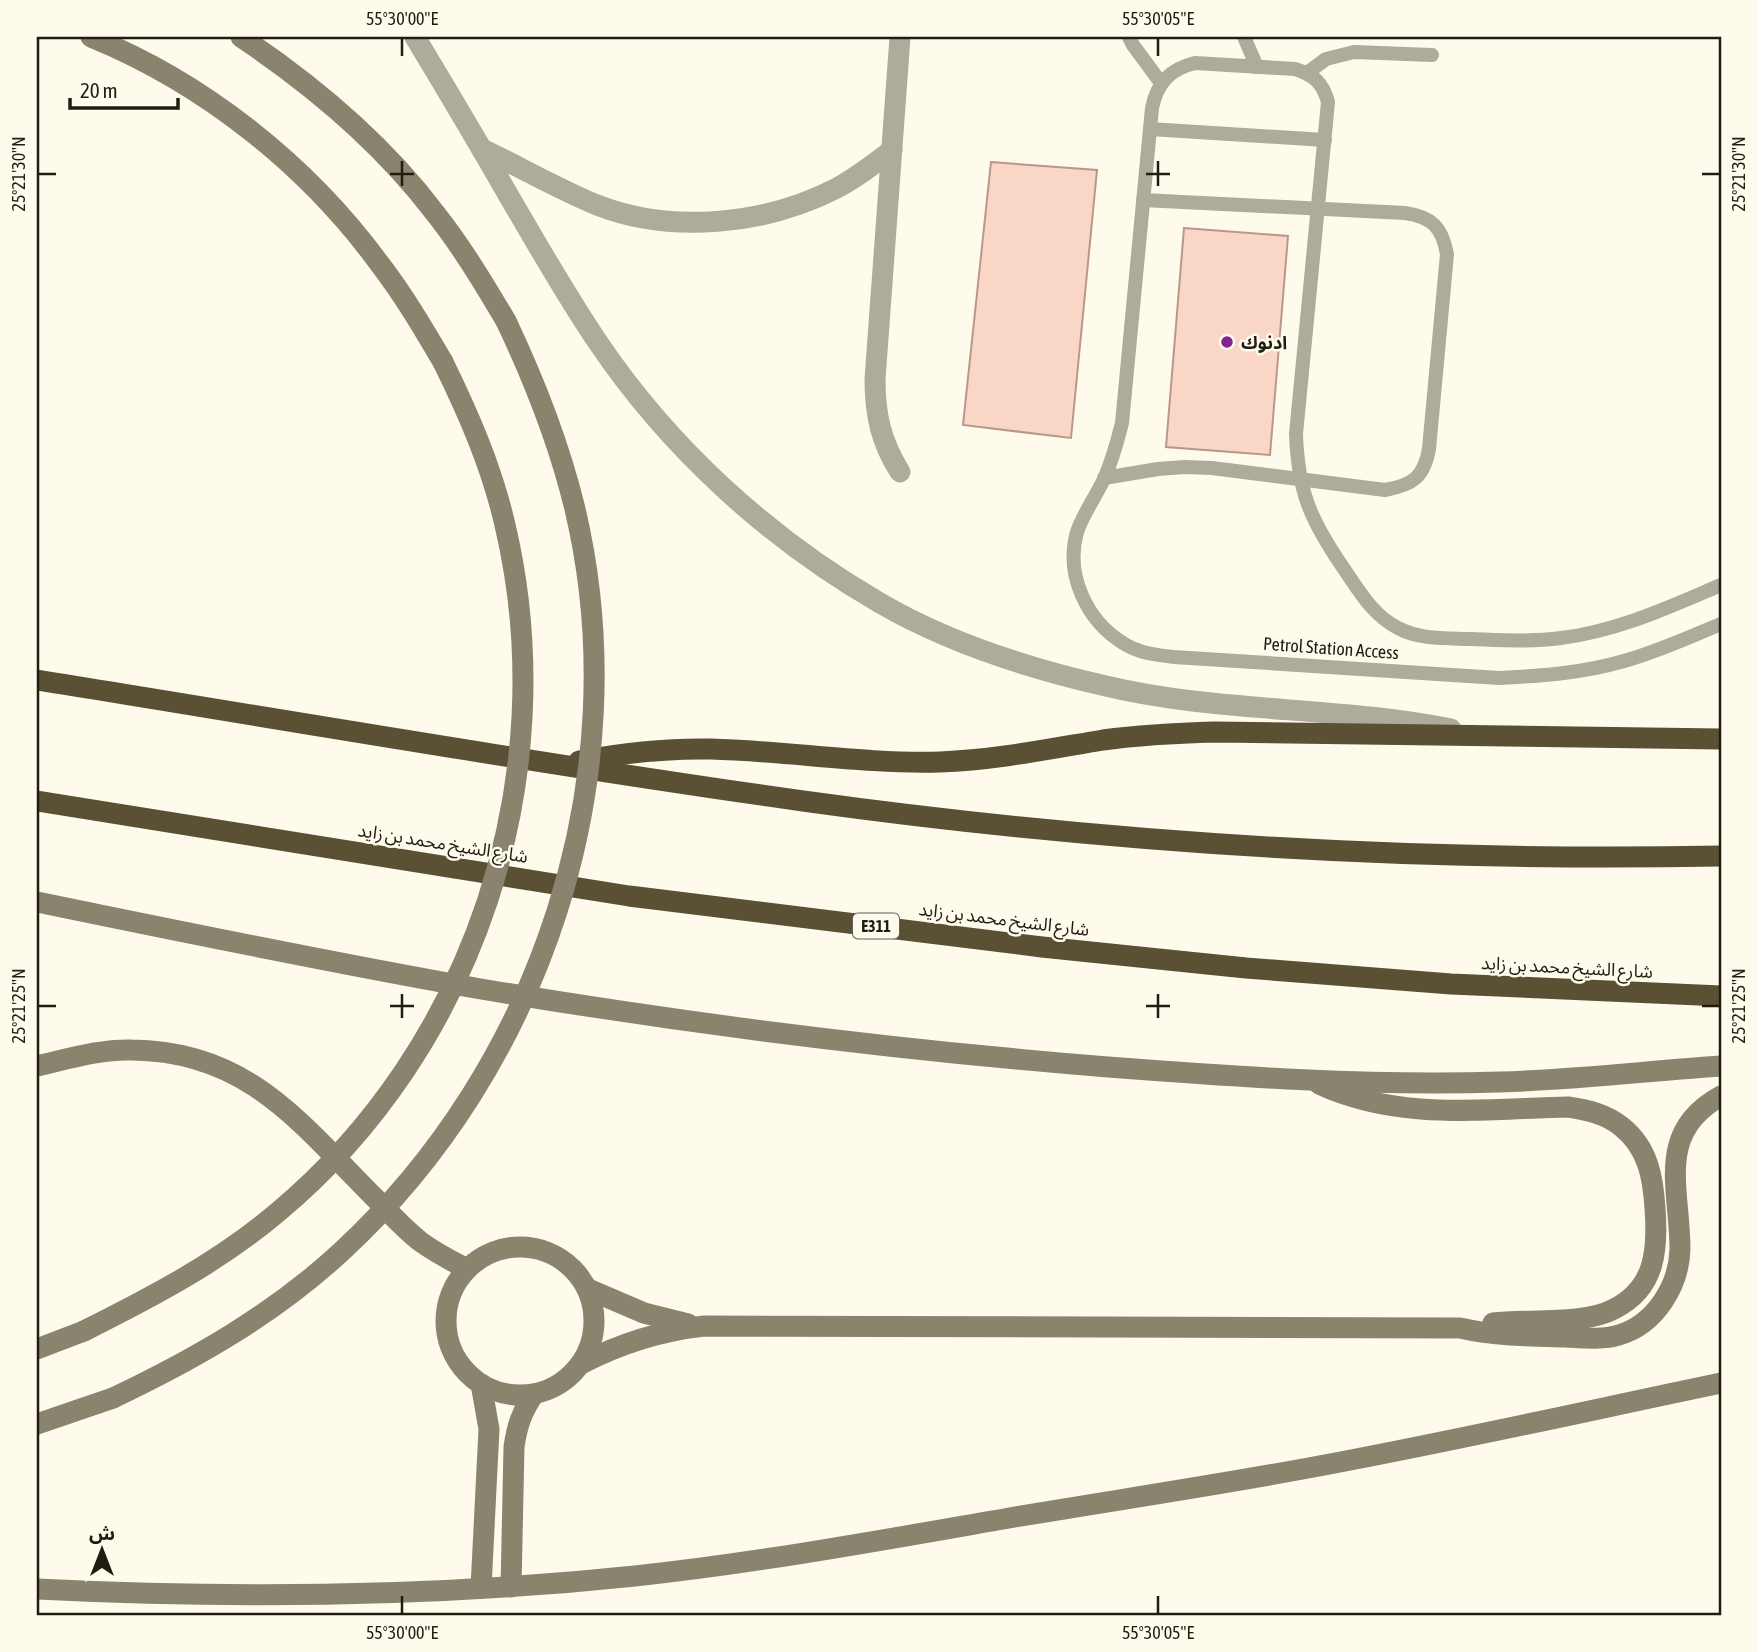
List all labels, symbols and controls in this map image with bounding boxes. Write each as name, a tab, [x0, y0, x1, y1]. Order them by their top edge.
text: 55°30'00"E	[366, 8, 438, 29]
text: 55°30'05"E	[1122, 8, 1194, 29]
scale bar	[70, 66, 178, 110]
text: 20 m	[80, 78, 118, 102]
text: 25°21'30"N	[8, 136, 29, 212]
text: 25°21'30"N	[1728, 136, 1749, 212]
place label: ادنوك	[1241, 332, 1287, 353]
marker: ادنوك	[1219, 334, 1235, 350]
street label: Petrol Station Access	[1262, 633, 1400, 663]
street label: شارع الشيخ محمد بن زايد	[356, 819, 530, 871]
street label: شارع الشيخ محمد بن زايد	[917, 898, 1091, 944]
road number: E311	[853, 914, 899, 938]
street label: شارع الشيخ محمد بن زايد	[1480, 952, 1653, 986]
text: 25°21'25"N	[8, 968, 29, 1044]
text: 25°21'25"N	[1728, 968, 1749, 1044]
north arrow	[66, 1516, 136, 1586]
text: ش	[89, 1522, 115, 1544]
text: 55°30'00"E	[366, 1622, 438, 1643]
text: 55°30'05"E	[1122, 1622, 1194, 1643]

